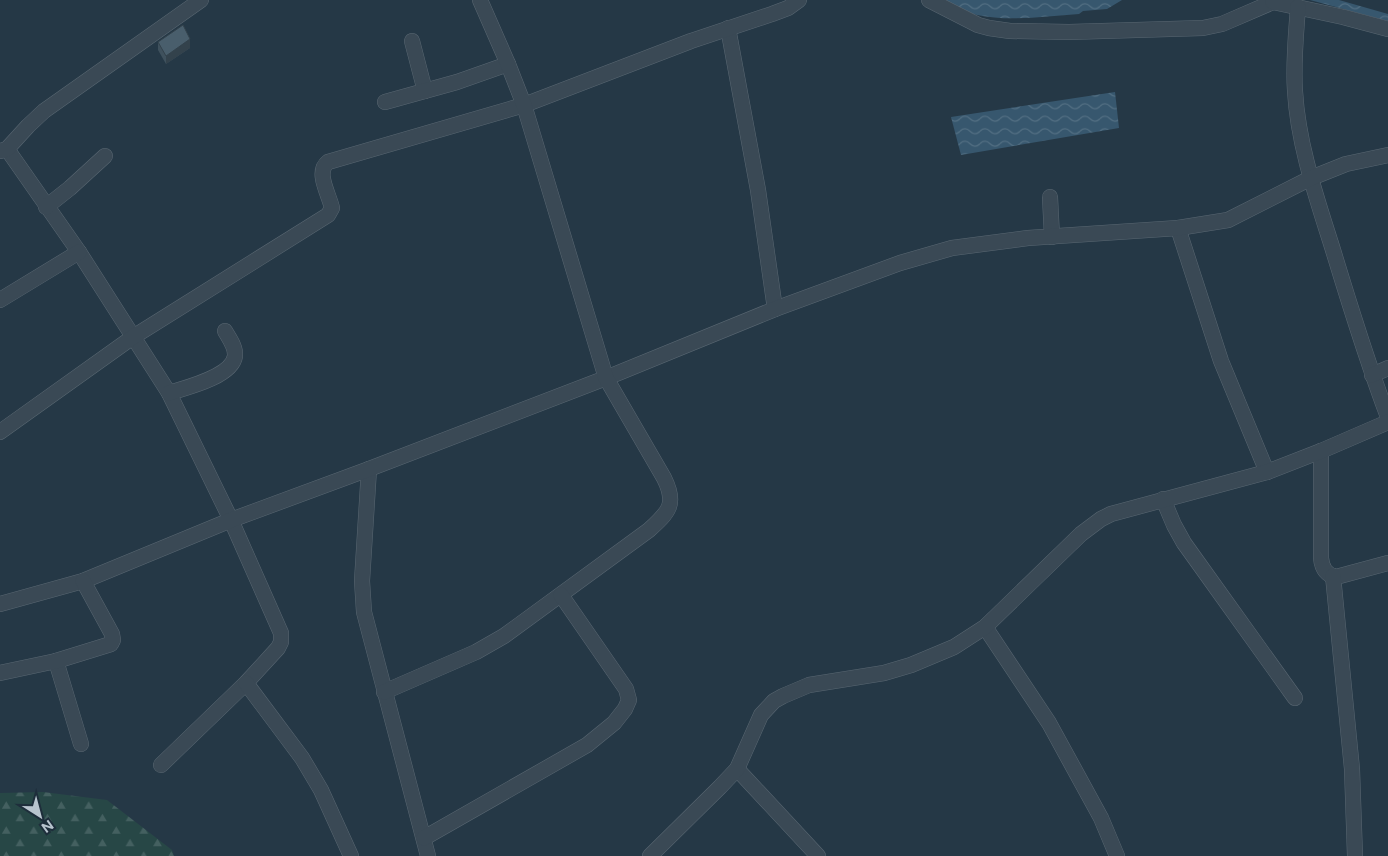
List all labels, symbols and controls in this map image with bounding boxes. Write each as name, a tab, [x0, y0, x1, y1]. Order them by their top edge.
north arrow	[15, 791, 65, 841]
text: N	[38, 816, 57, 836]

